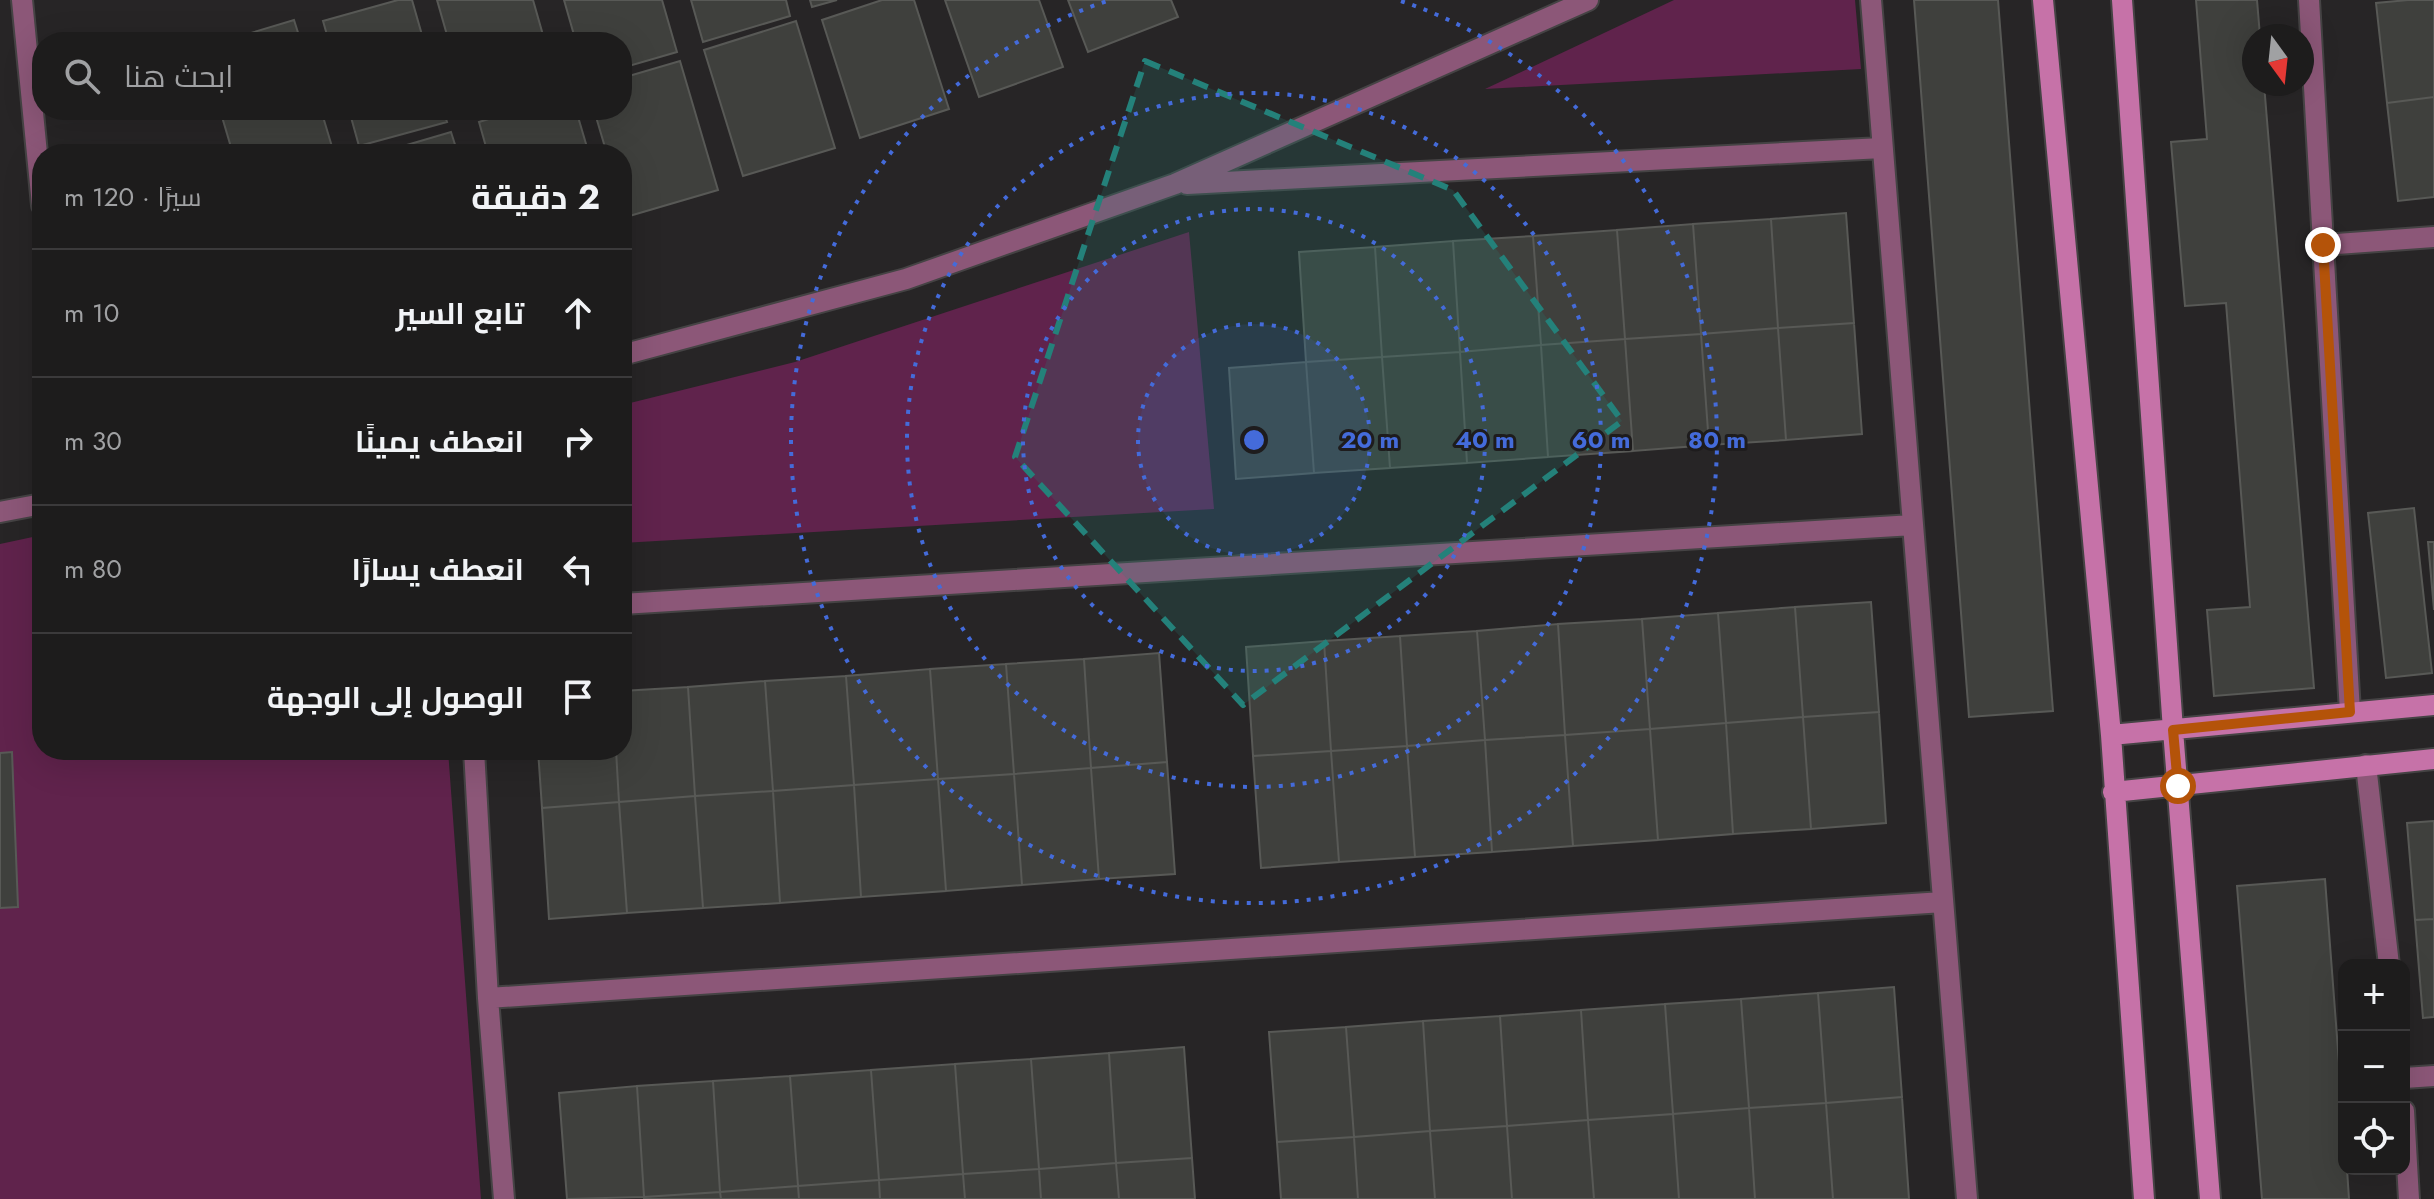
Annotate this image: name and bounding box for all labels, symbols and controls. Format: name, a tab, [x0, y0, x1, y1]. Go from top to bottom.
north arrow	[2242, 24, 2314, 96]
search box	[32, 32, 632, 120]
icon: search	[60, 54, 104, 98]
text: ابحث هنا	[124, 55, 233, 98]
text: 2 دقيقة	[471, 173, 600, 222]
text: سيرًا · 120 m	[64, 178, 202, 216]
route end	[2305, 227, 2341, 263]
icon: ahead	[556, 291, 600, 335]
text: تابع السير	[396, 292, 524, 335]
text: 10 m	[64, 294, 119, 332]
icon: right	[556, 419, 600, 463]
text: انعطف يمينًا	[355, 420, 524, 463]
text: 30 m	[64, 422, 122, 460]
text: 20 m	[1341, 422, 1399, 457]
text: 40 m	[1455, 422, 1515, 457]
text: 60 m	[1572, 422, 1630, 457]
text: 80 m	[1688, 422, 1746, 457]
centre of rings	[1240, 426, 1268, 454]
icon: left	[556, 547, 600, 591]
text: انعطف يسارًا	[351, 548, 524, 591]
text: 80 m	[64, 550, 122, 588]
icon: arrive	[556, 675, 600, 719]
text: الوصول إلى الوجهة	[267, 676, 524, 719]
route start	[2160, 768, 2196, 804]
map controls	[2338, 959, 2410, 1175]
button: +	[2338, 959, 2410, 1031]
button: −	[2338, 1031, 2410, 1103]
button: locate	[2338, 1103, 2410, 1175]

